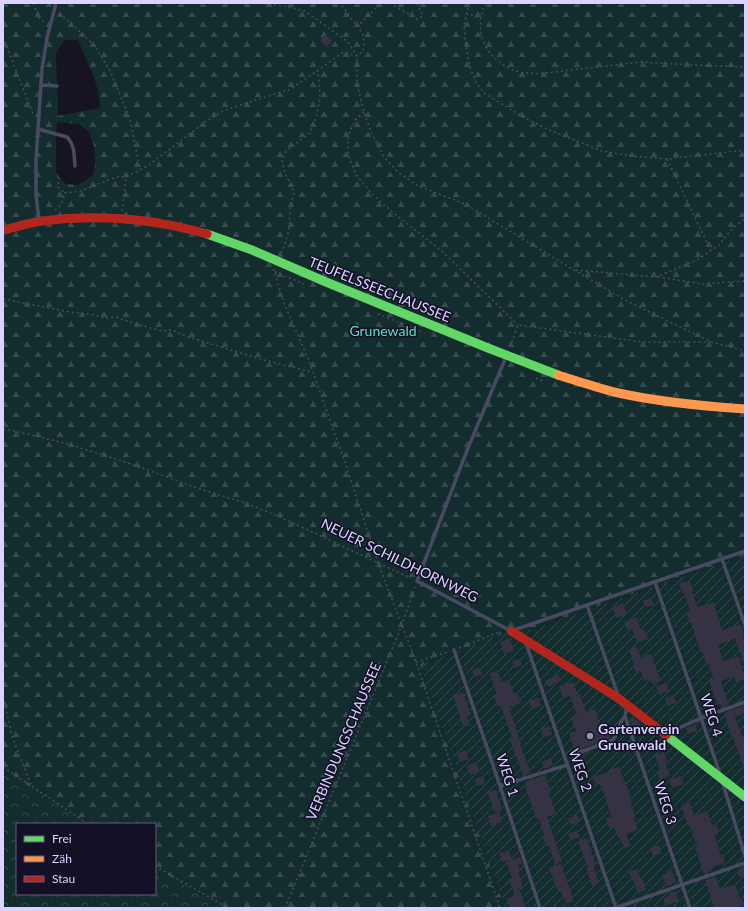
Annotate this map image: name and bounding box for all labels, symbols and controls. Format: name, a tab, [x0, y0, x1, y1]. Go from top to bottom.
street label: TEUFELSSEECHAUSSEE	[306, 253, 454, 325]
park label: Grunewald	[349, 322, 417, 339]
street label: NEUER SCHILDHORNWEG	[319, 514, 481, 606]
street label: VERBINDUNGSCHAUSSEE	[302, 659, 384, 823]
street label: WEG 4	[697, 691, 727, 739]
place label: Gartenverein Grunewald	[598, 720, 680, 753]
marker: Gartenverein Grunewald	[585, 731, 595, 741]
street label: WEG 2	[566, 746, 596, 794]
street label: WEG 1	[493, 751, 523, 799]
street label: WEG 3	[651, 779, 681, 827]
legend	[16, 823, 156, 895]
text: Frei	[52, 831, 72, 846]
text: Zäh	[52, 851, 72, 866]
text: Stau	[52, 871, 75, 886]

